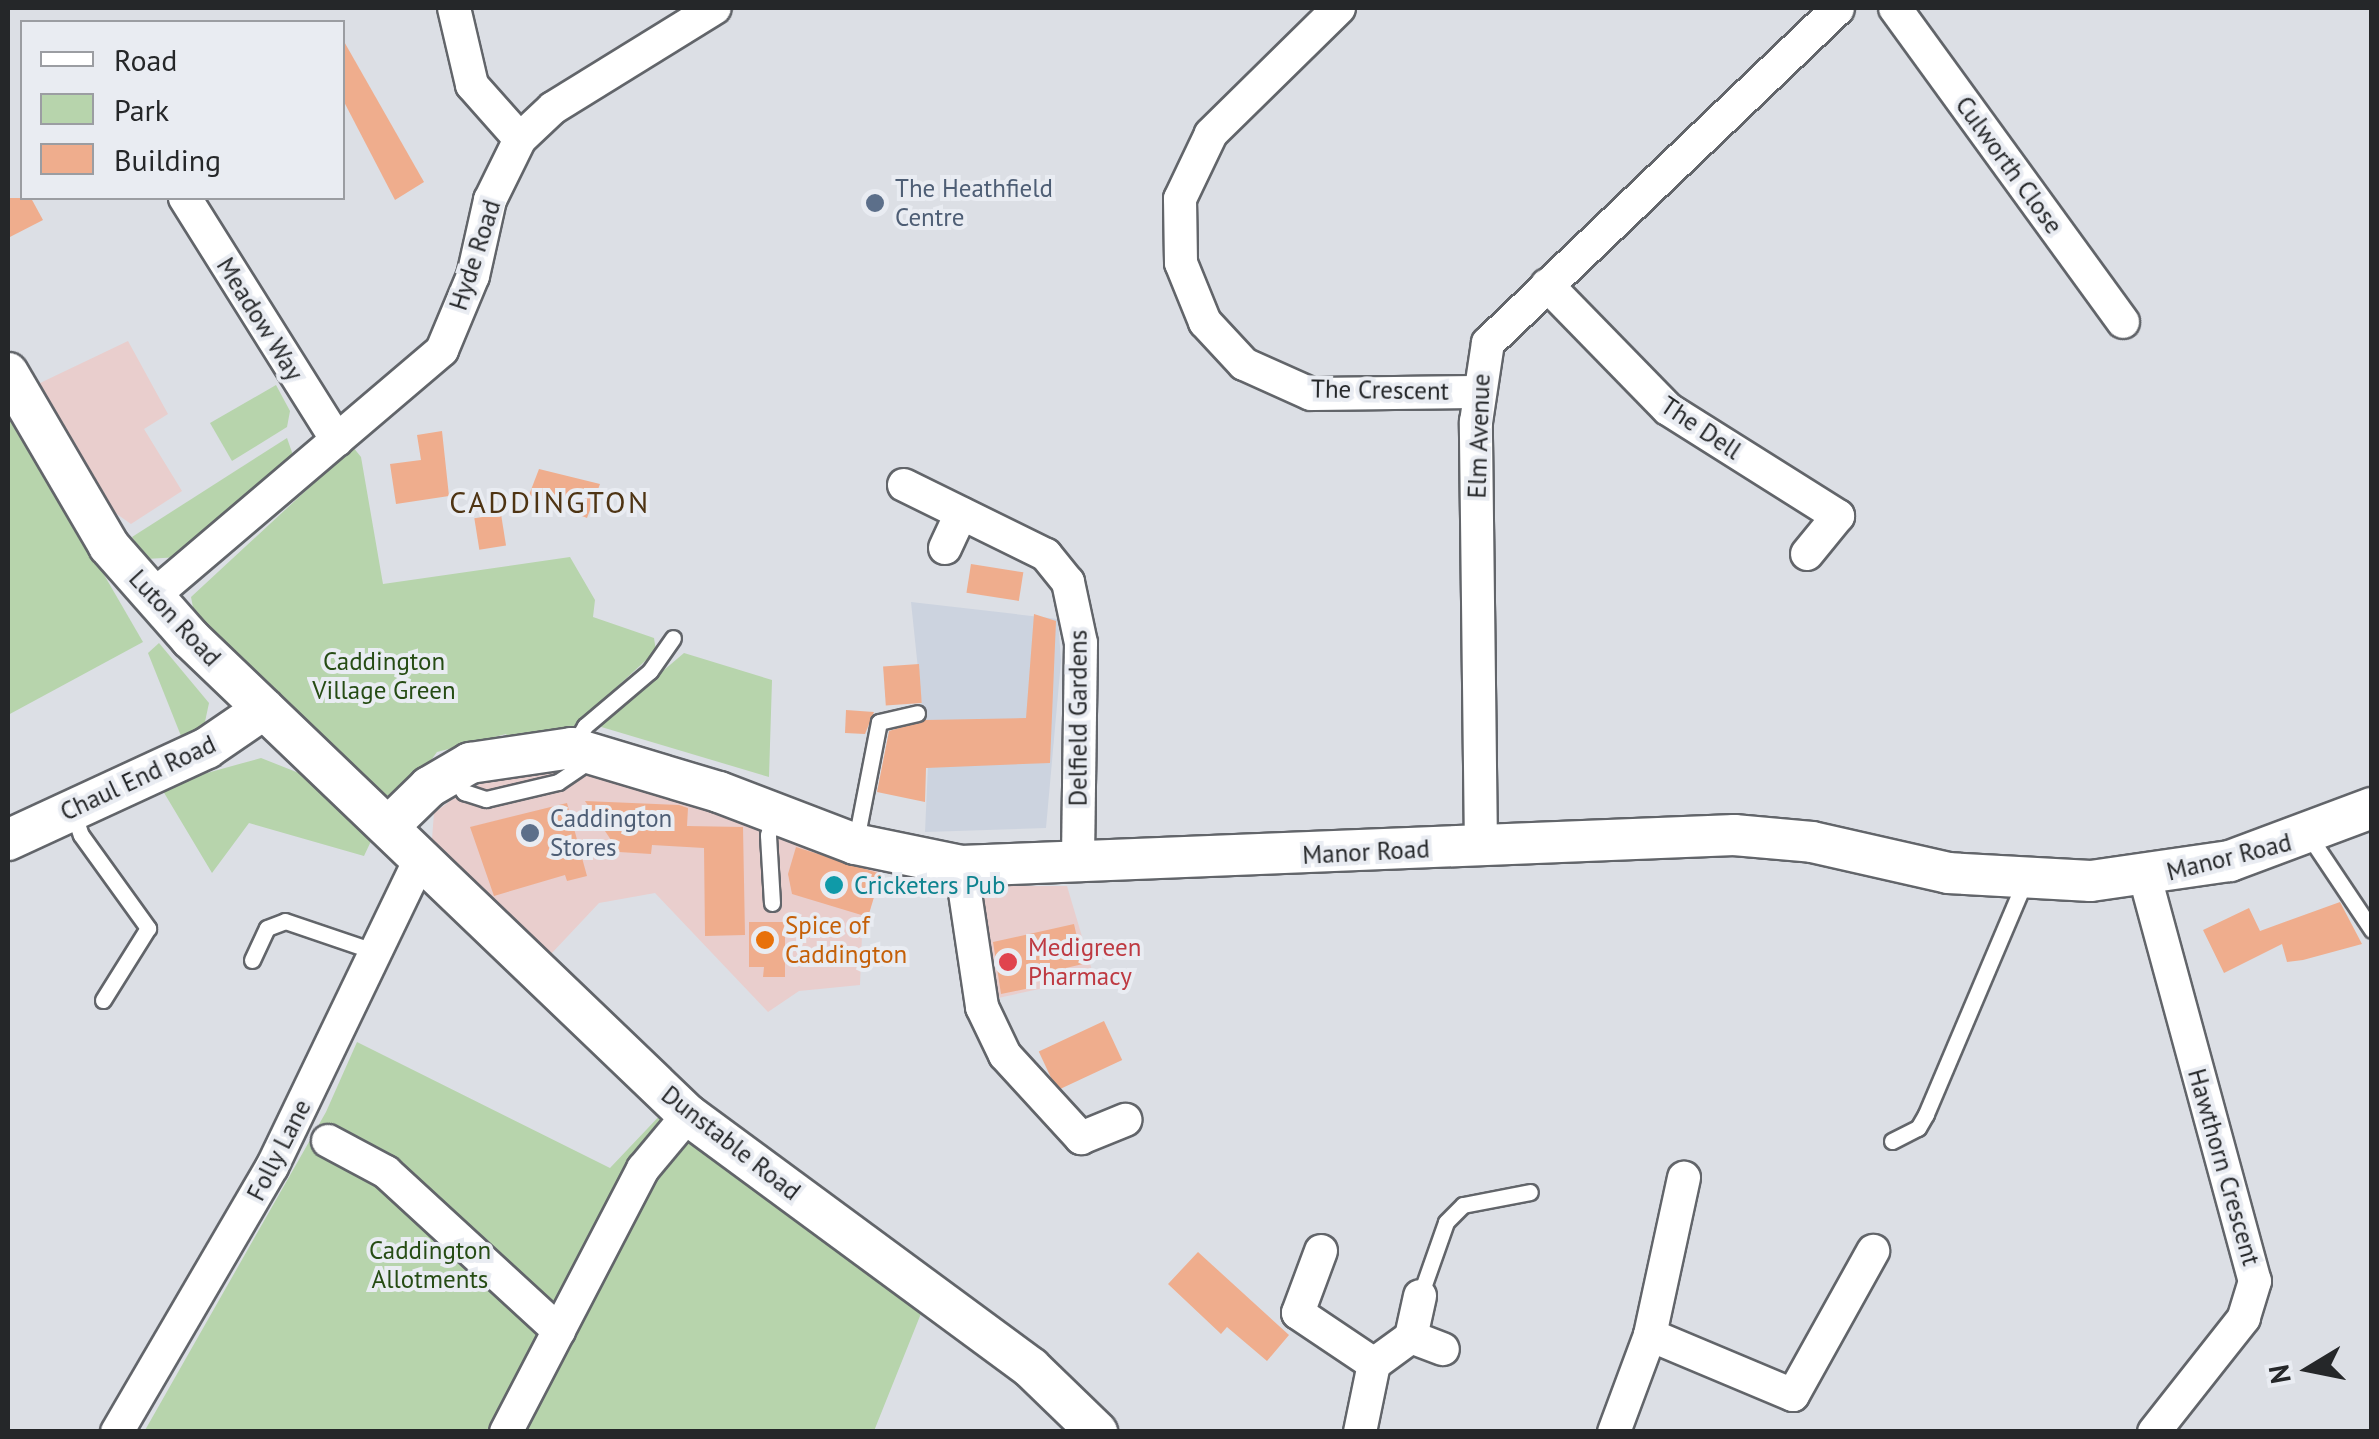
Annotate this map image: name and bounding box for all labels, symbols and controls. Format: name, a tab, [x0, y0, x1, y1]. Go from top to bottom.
legend	[20, 20, 345, 200]
text: Road	[114, 40, 178, 79]
text: Park	[114, 90, 169, 129]
street label: Culworth Close	[1949, 90, 2069, 240]
text: Building	[114, 140, 221, 179]
place label: The Heathfield Centre	[895, 174, 1053, 233]
marker: The Heathfield Centre	[864, 192, 886, 214]
street label: Hyde Road	[443, 196, 507, 314]
street label: Meadow Way	[210, 252, 310, 386]
street label: Elm Avenue	[1462, 373, 1496, 499]
street label: The Crescent	[1311, 374, 1449, 406]
street label: The Dell	[1655, 390, 1747, 466]
district label: CADDINGTON	[449, 484, 651, 520]
street label: Luton Road	[123, 564, 227, 672]
street label: Delfield Gardens	[1063, 630, 1093, 806]
park label: Caddington Village Green	[312, 647, 456, 706]
street label: Chaul End Road	[56, 729, 220, 827]
place label: Caddington Stores	[550, 804, 672, 863]
marker: Caddington Stores	[519, 822, 541, 844]
street label: Manor Road	[2164, 827, 2294, 887]
street label: Manor Road	[1302, 834, 1430, 870]
place label: Cricketers Pub	[854, 870, 1005, 900]
marker: Cricketers Pub	[823, 874, 845, 896]
place label: Spice of Caddington	[785, 911, 907, 970]
marker: Spice of Caddington	[754, 929, 776, 951]
place label: Medigreen Pharmacy	[1028, 933, 1141, 992]
marker: Medigreen Pharmacy	[997, 951, 1019, 973]
street label: Hawthorn Crescent	[2182, 1065, 2266, 1269]
street label: Dunstable Road	[656, 1079, 806, 1207]
street label: Folly Lane	[241, 1094, 317, 1206]
park label: Caddington Allotments	[369, 1236, 491, 1295]
north arrow	[2259, 1319, 2359, 1419]
text: N	[2259, 1362, 2299, 1387]

